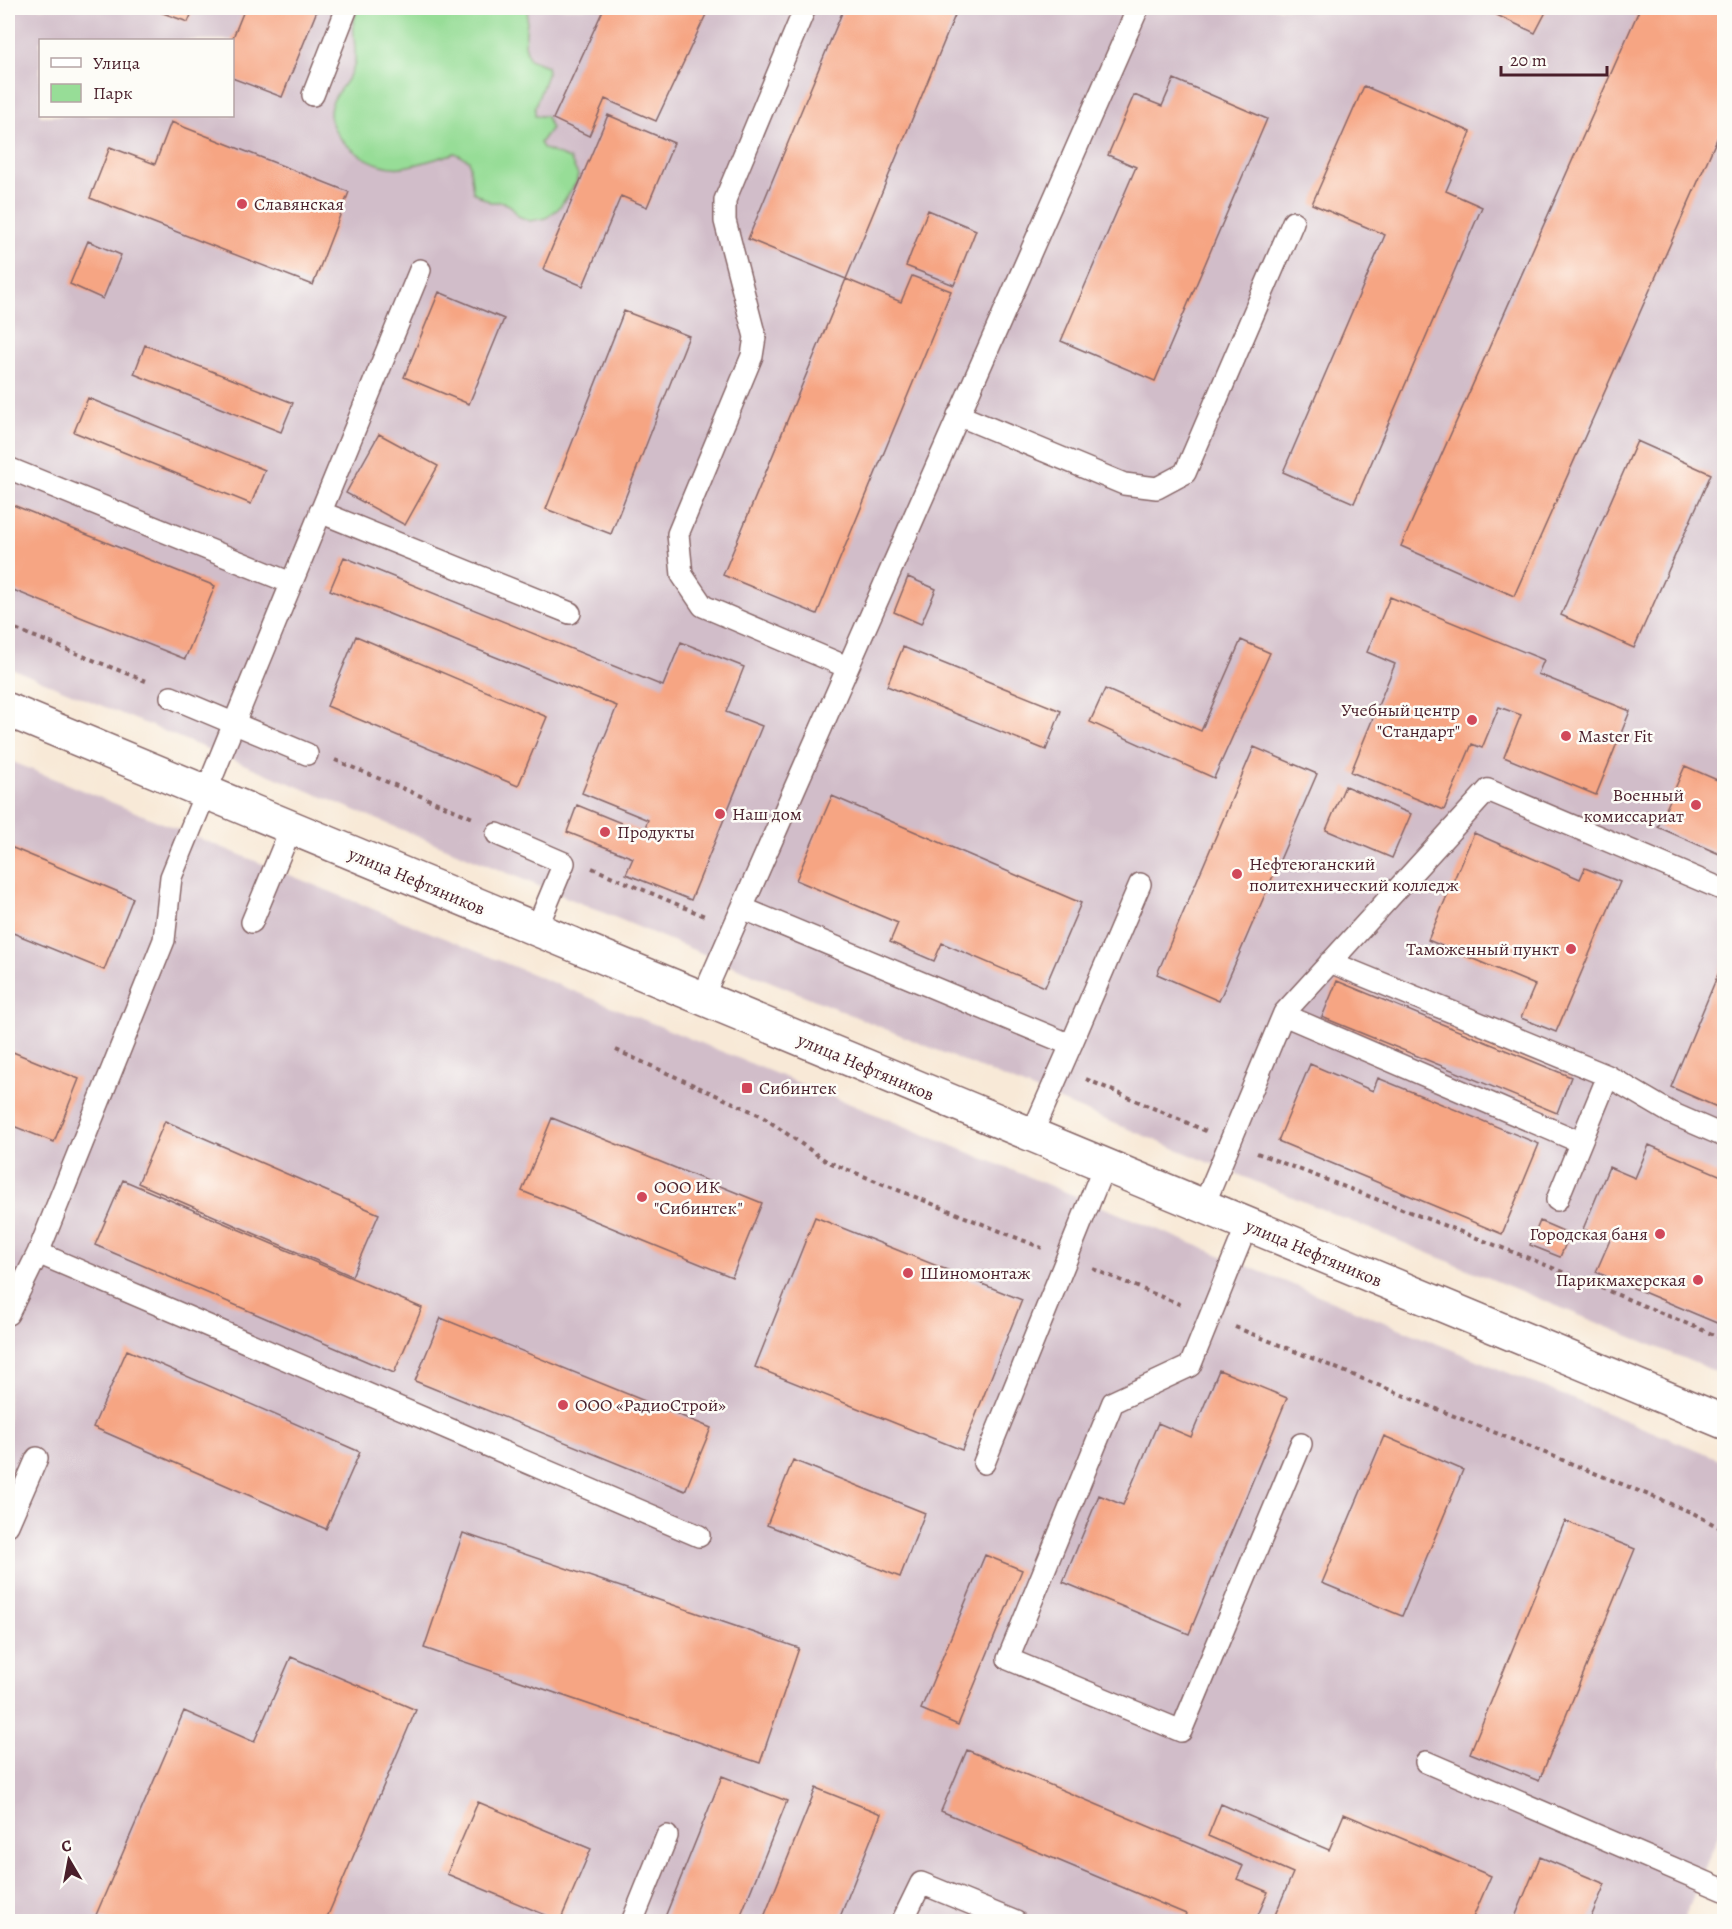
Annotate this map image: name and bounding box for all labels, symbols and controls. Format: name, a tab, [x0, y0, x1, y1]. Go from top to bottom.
legend	[39, 39, 234, 117]
scale bar	[1501, 39, 1608, 77]
text: 20 m	[1510, 48, 1547, 72]
text: Улица	[93, 51, 141, 75]
text: Парк	[93, 81, 133, 105]
place label: Славянская	[254, 192, 344, 216]
marker: Славянская	[235, 197, 249, 211]
place label: Учебный центр "Стандарт"	[1341, 698, 1460, 743]
marker: Учебный центр "Стандарт"	[1465, 713, 1479, 727]
place label: Master Fit	[1578, 724, 1653, 748]
marker: Master Fit	[1559, 729, 1573, 743]
place label: Военный комиссариат	[1584, 783, 1684, 828]
marker: Военный комиссариат	[1689, 798, 1703, 812]
place label: Наш дом	[732, 802, 802, 826]
marker: Наш дом	[713, 807, 727, 821]
place label: Продукты	[617, 820, 695, 844]
marker: Продукты	[598, 825, 612, 839]
street label: улица Нефтяников	[344, 841, 489, 921]
place label: Нефтеюганский политехнический колледж	[1249, 852, 1459, 897]
marker: Нефтеюганский политехнический колледж	[1230, 867, 1244, 881]
place label: Таможенный пункт	[1406, 937, 1559, 961]
marker: Таможенный пункт	[1564, 942, 1578, 956]
street label: улица Нефтяников	[793, 1027, 938, 1107]
place label: Сибинтек	[759, 1076, 836, 1100]
marker: Сибинтек	[740, 1081, 754, 1095]
place label: ООО ИК "Сибинтек"	[654, 1175, 743, 1220]
marker: ООО ИК "Сибинтек"	[635, 1190, 649, 1204]
street label: улица Нефтяников	[1241, 1213, 1386, 1293]
place label: Городская баня	[1530, 1222, 1648, 1246]
marker: Городская баня	[1653, 1227, 1667, 1241]
place label: Шиномонтаж	[920, 1261, 1031, 1285]
marker: Шиномонтаж	[901, 1266, 915, 1280]
place label: Парикмахерская	[1556, 1268, 1686, 1292]
marker: Парикмахерская	[1691, 1273, 1705, 1287]
place label: ООО «РадиоСтрой»	[575, 1393, 726, 1417]
marker: ООО «РадиоСтрой»	[556, 1398, 570, 1412]
north arrow	[39, 1830, 99, 1890]
text: С	[60, 1834, 73, 1858]

